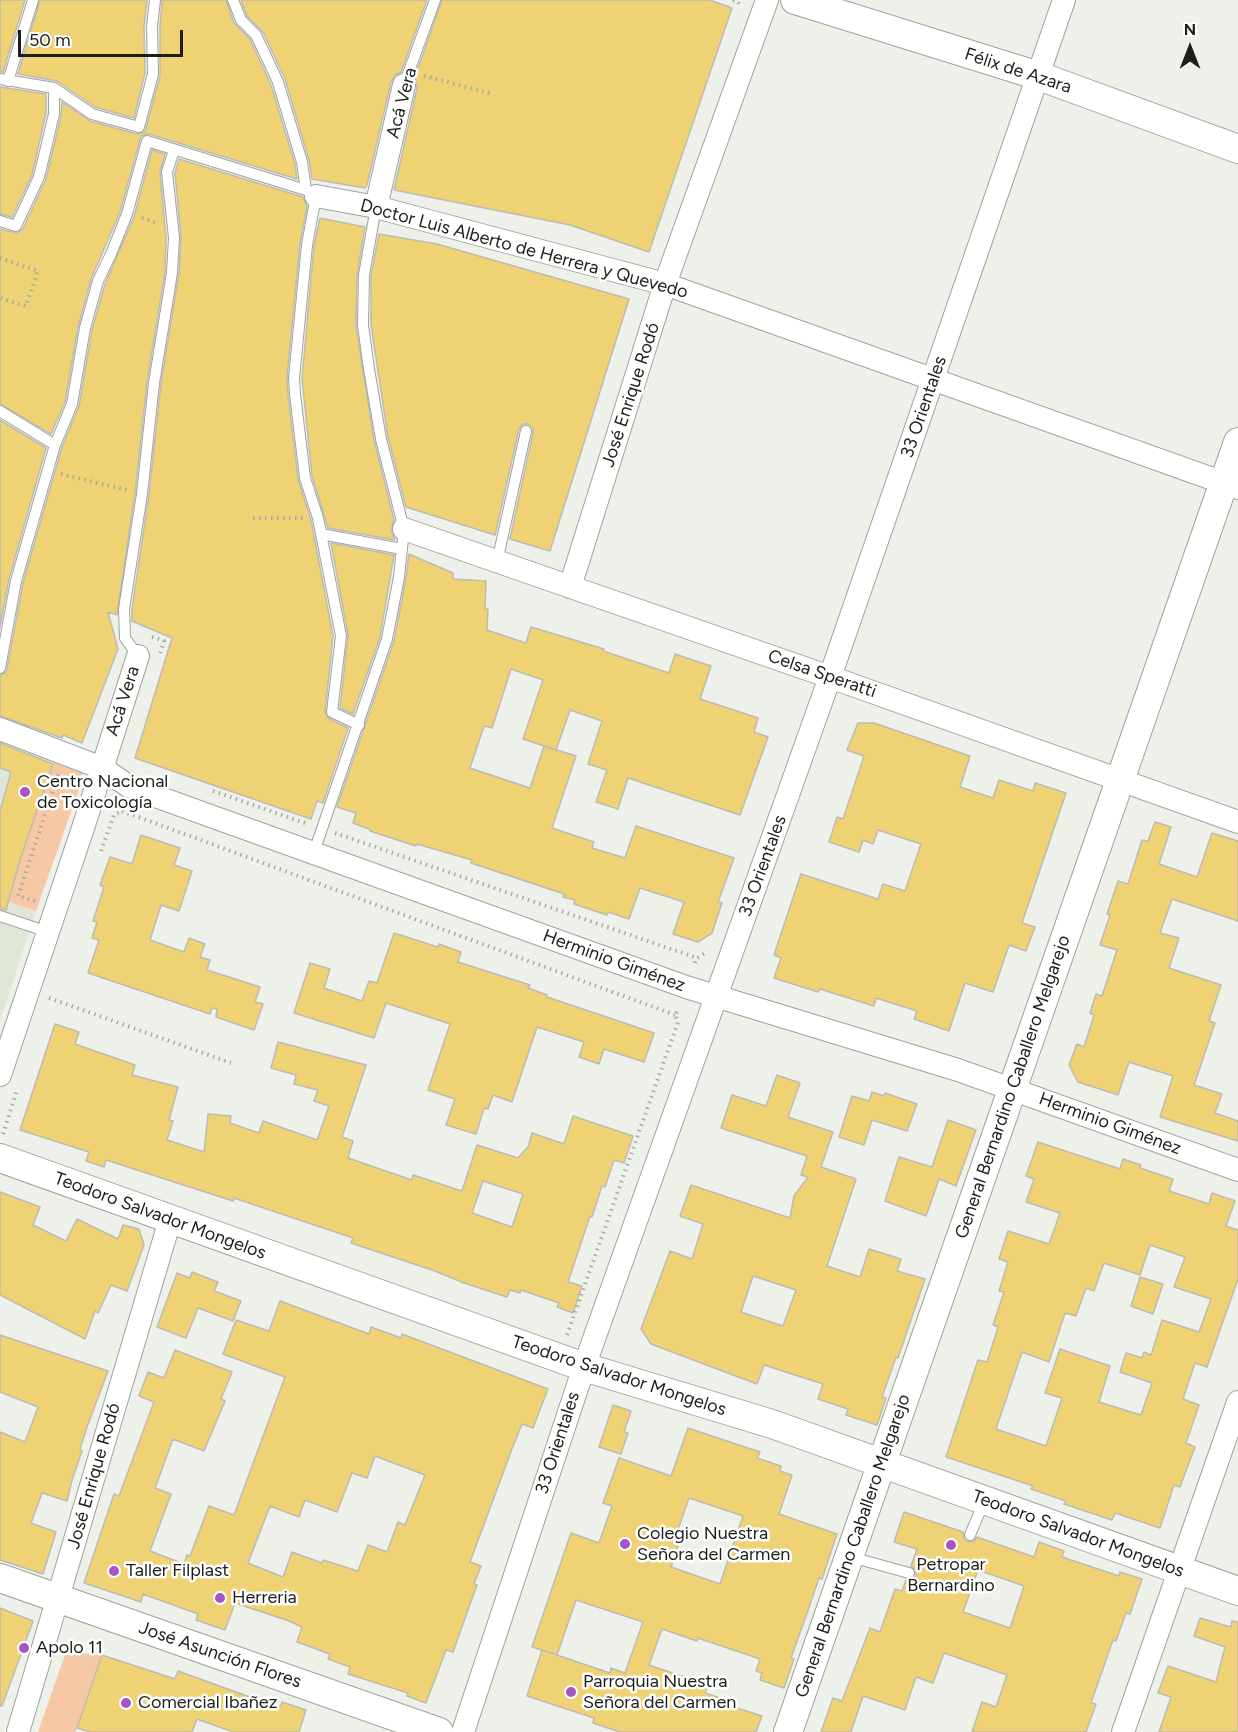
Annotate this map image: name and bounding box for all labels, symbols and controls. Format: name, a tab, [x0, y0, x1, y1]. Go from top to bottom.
scale bar	[21, 18, 186, 56]
north arrow	[1160, 18, 1220, 78]
text: N	[1184, 20, 1196, 39]
text: 50 m	[29, 29, 71, 51]
street label: Félix de Azara	[962, 44, 1074, 98]
street label: Acá Vera	[382, 65, 422, 141]
street label: Doctor Luis Alberto de Herrera y Quevedo	[358, 195, 690, 303]
street label: José Enrique Rodó	[597, 320, 665, 470]
street label: 33 Orientales	[896, 353, 952, 461]
street label: Celsa Speratti	[765, 645, 879, 703]
street label: Acá Vera	[102, 663, 144, 739]
place label: Centro Nacional de Toxicología	[37, 771, 168, 814]
marker: Centro Nacional de Toxicología	[18, 785, 32, 799]
street label: 33 Orientales	[735, 812, 791, 920]
street label: Herminio Giménez	[540, 925, 688, 997]
street label: General Bernardino Caballero Melgarejo	[951, 932, 1075, 1242]
street label: Herminio Giménez	[1036, 1088, 1184, 1160]
street label: Teodoro Salvador Mongelos	[51, 1168, 269, 1264]
street label: Teodoro Salvador Mongelos	[509, 1331, 729, 1421]
street label: 33 Orientales	[531, 1389, 585, 1497]
street label: General Bernardino Caballero Melgarejo	[791, 1391, 915, 1701]
street label: José Enrique Rodó	[63, 1401, 125, 1551]
street label: Teodoro Salvador Mongelos	[969, 1486, 1187, 1582]
place label: Colegio Nuestra Señora del Carmen	[637, 1523, 790, 1565]
marker: Colegio Nuestra Señora del Carmen	[618, 1537, 632, 1551]
marker: Petropar Bernardino	[944, 1538, 958, 1552]
place label: Petropar Bernardino	[907, 1554, 995, 1596]
place label: Taller Filplast	[126, 1560, 229, 1582]
marker: Taller Filplast	[107, 1564, 121, 1578]
place label: Herreria	[232, 1587, 297, 1609]
marker: Herreria	[213, 1591, 227, 1605]
street label: José Asunción Flores	[136, 1617, 304, 1693]
place label: Apolo 11	[36, 1637, 103, 1659]
marker: Apolo 11	[17, 1641, 31, 1655]
place label: Parroquia Nuestra Señora del Carmen	[583, 1671, 736, 1714]
marker: Parroquia Nuestra Señora del Carmen	[564, 1685, 578, 1699]
place label: Comercial Ibañez	[138, 1692, 277, 1714]
marker: Comercial Ibañez	[119, 1696, 133, 1710]

